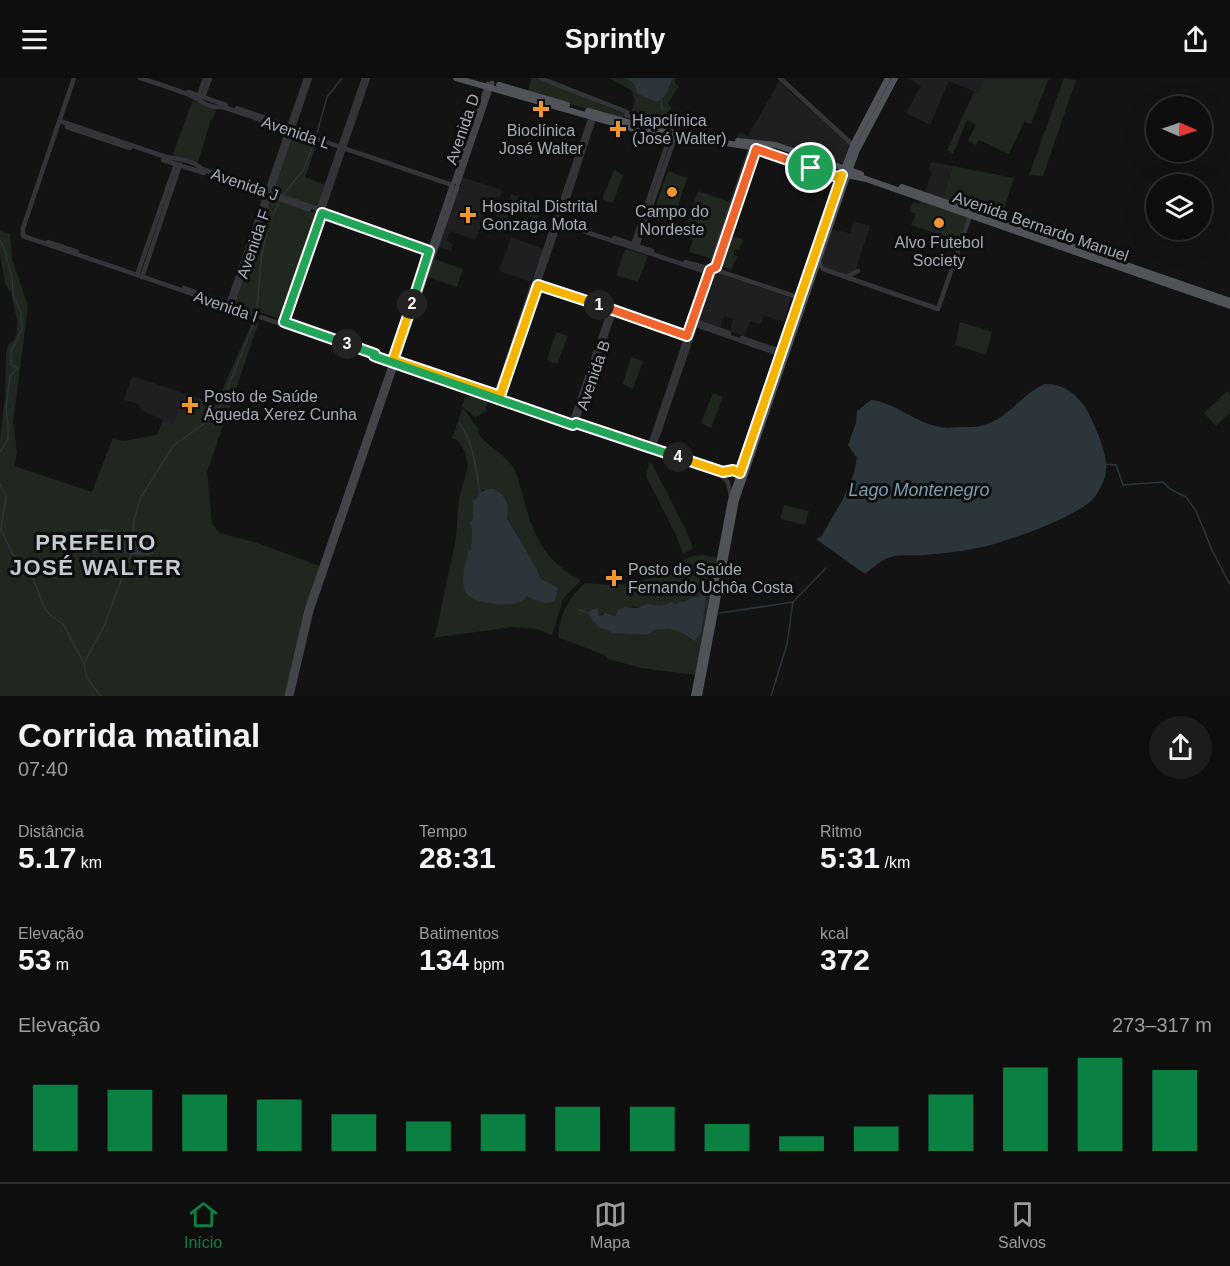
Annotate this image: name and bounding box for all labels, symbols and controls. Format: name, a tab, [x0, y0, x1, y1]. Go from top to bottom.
icon: menu	[18, 23, 51, 56]
icon: share	[1179, 23, 1212, 56]
text: Sprintly	[565, 24, 665, 54]
street label: Avenida D	[442, 92, 482, 167]
north arrow	[1146, 96, 1212, 162]
map controls	[1146, 96, 1212, 240]
marker: Bioclínica José Walter	[532, 100, 550, 118]
place label: Hapclínica (José Walter)	[632, 112, 727, 147]
street label: Avenida L	[260, 113, 332, 152]
marker: Hapclínica (José Walter)	[609, 120, 627, 138]
place label: Bioclínica José Walter	[499, 122, 584, 157]
pin	[785, 142, 836, 193]
icon: arrive	[794, 151, 827, 184]
street label: Avenida J	[209, 165, 281, 204]
button: layers	[1146, 174, 1212, 240]
marker: Campo do Nordeste	[665, 185, 679, 199]
street label: Avenida Bernardo Manuel	[951, 188, 1131, 265]
place label: Hospital Distrital Gonzaga Mota	[482, 198, 598, 233]
place label: Campo do Nordeste	[635, 203, 709, 238]
marker: Hospital Distrital Gonzaga Mota	[459, 206, 477, 224]
street label: Avenida F	[234, 207, 273, 281]
marker: Alvo Futebol Society	[932, 216, 946, 230]
place label: Alvo Futebol Society	[895, 234, 983, 269]
street label: Avenida I	[192, 288, 260, 325]
pin: 2	[397, 289, 427, 319]
pin: 1	[584, 290, 614, 320]
text: 2	[408, 295, 416, 312]
text: 1	[595, 296, 603, 313]
pin: 3	[332, 329, 362, 359]
text: 3	[343, 335, 351, 352]
street label: Avenida B	[574, 338, 613, 412]
place label: Posto de Saúde Águeda Xerez Cunha	[204, 388, 357, 423]
marker: Posto de Saúde Águeda Xerez Cunha	[181, 396, 199, 414]
pin: 4	[663, 442, 693, 472]
text: 4	[674, 448, 682, 465]
water label: Lago Montenegro	[848, 480, 990, 500]
district label: PREFEITO JOSÉ WALTER	[10, 530, 182, 580]
place label: Posto de Saúde Fernando Uchôa Costa	[628, 561, 794, 596]
marker: Posto de Saúde Fernando Uchôa Costa	[605, 569, 623, 587]
button: share	[1149, 716, 1212, 779]
text: Corrida matinal	[18, 717, 260, 754]
text: 07:40	[18, 758, 68, 780]
text: Distância	[18, 823, 84, 840]
text: Tempo	[419, 823, 467, 840]
text: Ritmo	[820, 823, 862, 840]
text: 5.17	[18, 841, 76, 874]
text: 28:31	[419, 841, 496, 874]
text: 5:31	[820, 841, 880, 874]
text: km	[76, 854, 102, 871]
text: /km	[880, 854, 910, 871]
text: Elevação	[18, 925, 84, 942]
text: Batimentos	[419, 925, 499, 942]
text: kcal	[820, 925, 848, 942]
text: 53	[18, 943, 51, 976]
text: 134	[419, 943, 469, 976]
text: 372	[820, 943, 870, 976]
text: m	[51, 956, 69, 973]
text: bpm	[469, 956, 505, 973]
text: Elevação	[18, 1014, 100, 1036]
text: 273–317 m	[1112, 1014, 1212, 1036]
tab: Início	[184, 1198, 222, 1252]
tab: Mapa	[590, 1198, 630, 1252]
tab: Salvos	[998, 1198, 1046, 1252]

